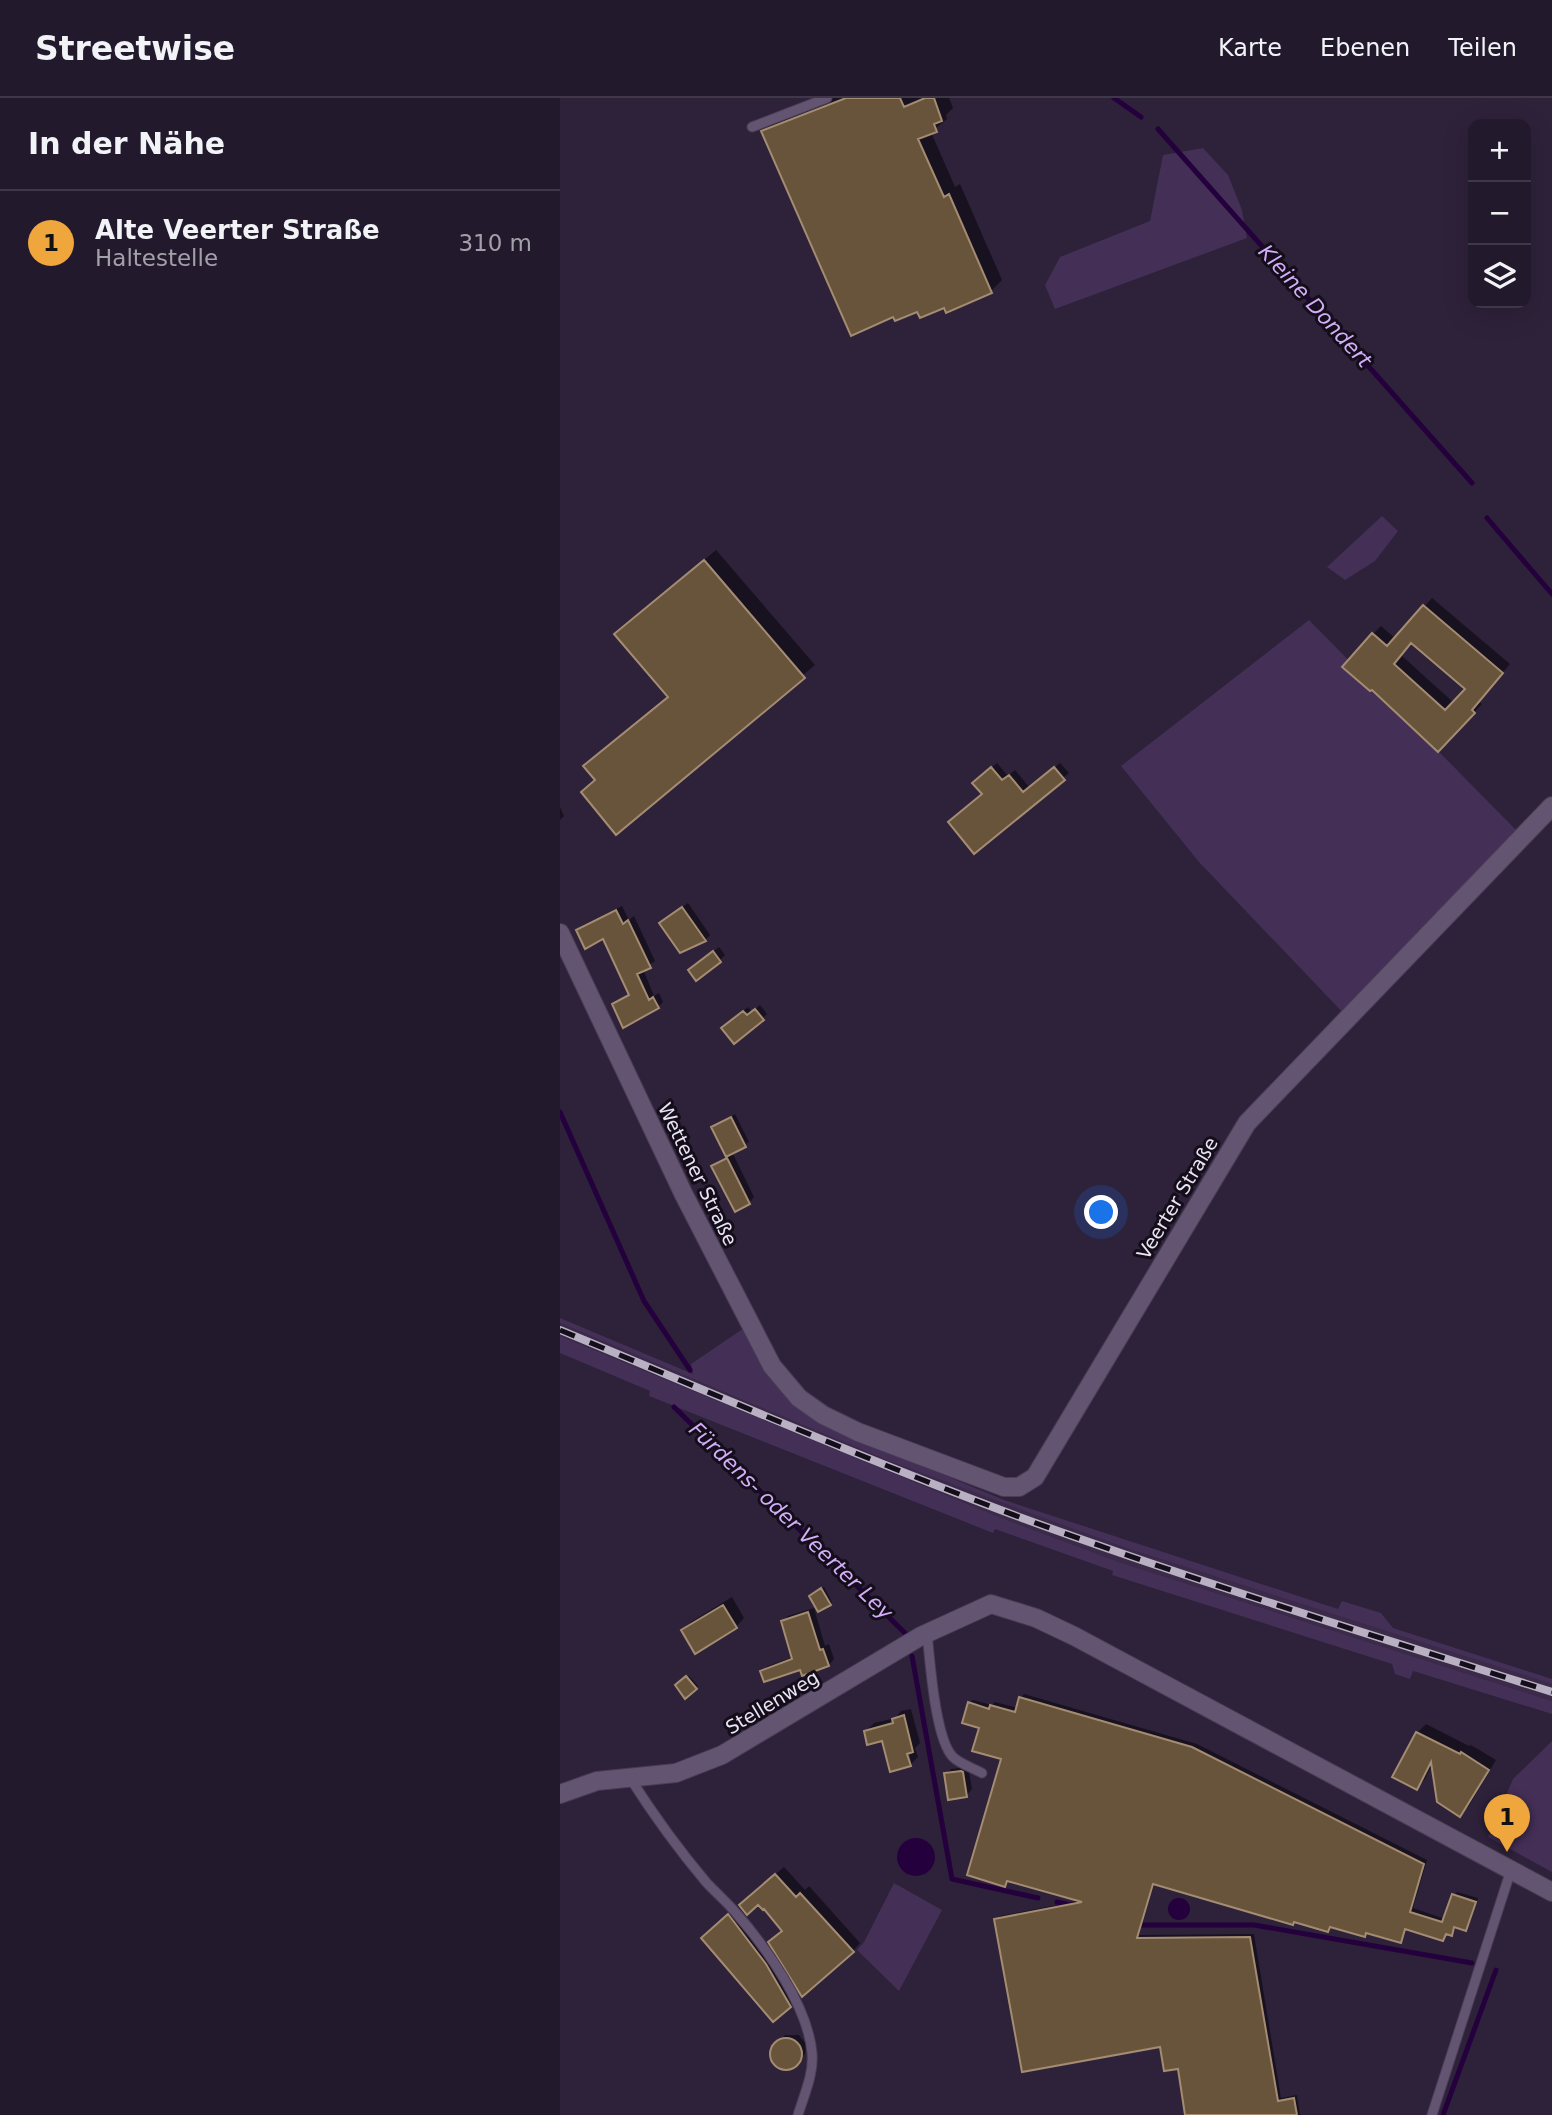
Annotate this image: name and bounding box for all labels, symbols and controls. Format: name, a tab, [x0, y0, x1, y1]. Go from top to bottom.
text: Streetwise	[35, 29, 235, 68]
text: Karte	[1218, 34, 1282, 62]
text: Ebenen	[1320, 34, 1410, 62]
text: Teilen	[1448, 34, 1517, 62]
map controls	[1468, 119, 1531, 308]
button: +	[1468, 119, 1531, 182]
text: In der Nähe	[28, 126, 225, 161]
button: −	[1468, 182, 1531, 245]
text: Alte Veerter Straße	[95, 215, 380, 245]
text: 1	[43, 230, 59, 256]
text: 310 m	[458, 230, 532, 256]
water label: Kleine Dondert	[1254, 240, 1377, 373]
text: Haltestelle	[95, 245, 218, 271]
button: layers	[1468, 245, 1531, 308]
street label: Wettener Straße	[654, 1099, 742, 1249]
street label: Veerter Straße	[1132, 1133, 1222, 1263]
your location	[1084, 1195, 1118, 1229]
water label: Fürdens- oder Veerter Ley	[684, 1417, 898, 1625]
street label: Stellenweg	[721, 1666, 823, 1738]
pin: 1	[1484, 1794, 1530, 1852]

